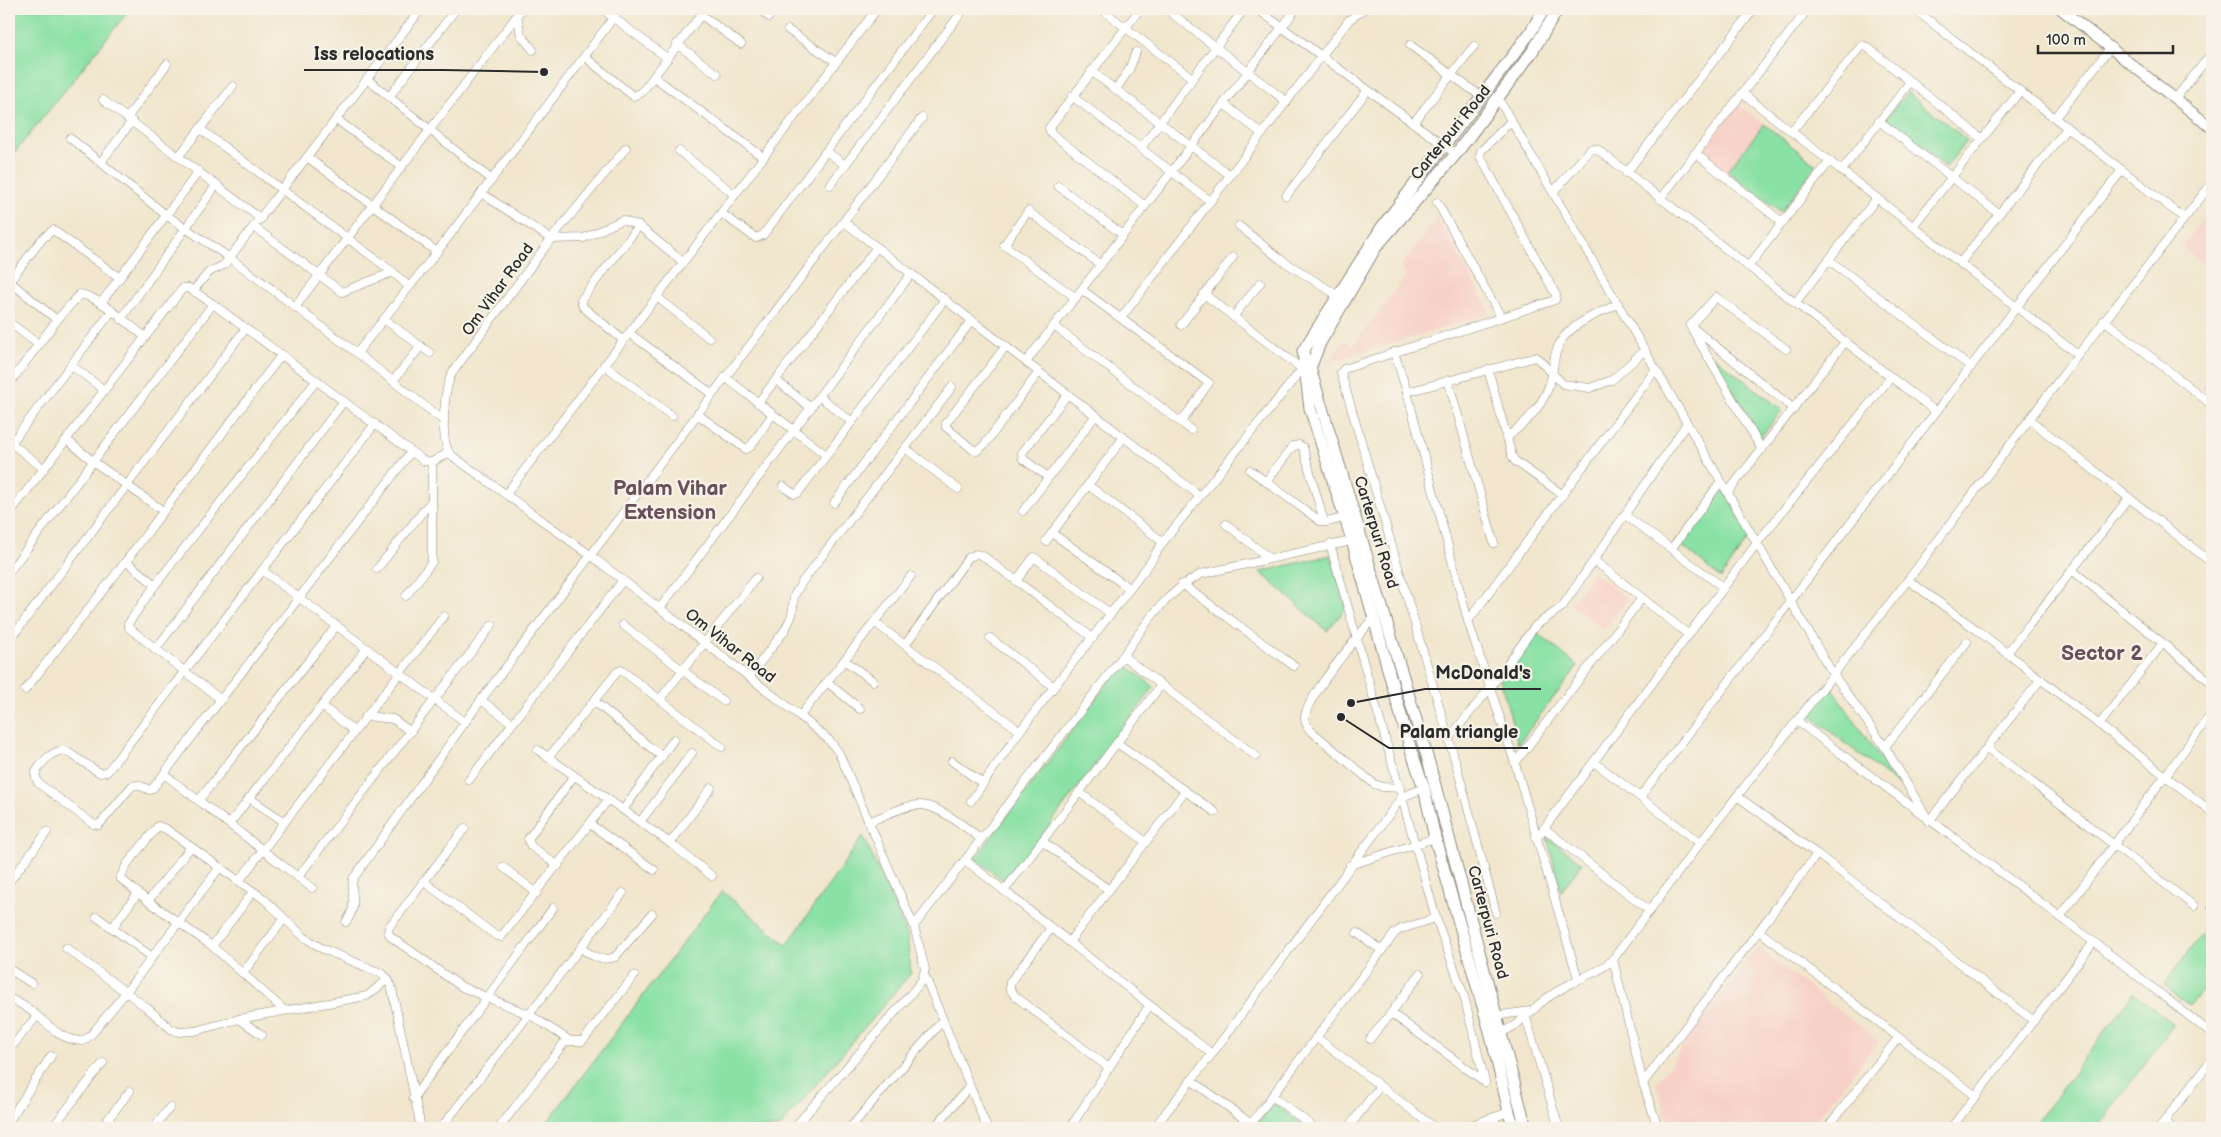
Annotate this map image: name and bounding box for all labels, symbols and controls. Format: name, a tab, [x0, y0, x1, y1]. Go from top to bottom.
scale bar	[2038, 22, 2174, 54]
text: 100 m	[2046, 31, 2086, 50]
callout: Iss relocations	[304, 37, 444, 70]
text: Iss relocations	[314, 44, 434, 65]
street label: Carterpuri Road	[1407, 82, 1495, 184]
street label: Om Vihar Road	[458, 240, 538, 340]
street label: Carterpuri Road	[1349, 474, 1402, 591]
district label: Palam Vihar Extension	[613, 476, 728, 525]
street label: Om Vihar Road	[681, 605, 779, 687]
district label: Sector 2	[2061, 641, 2143, 666]
callout: McDonald's	[1425, 656, 1541, 689]
text: McDonald's	[1435, 663, 1531, 684]
callout: Palam triangle	[1389, 715, 1528, 748]
text: Palam triangle	[1400, 722, 1518, 743]
street label: Carterpuri Road	[1463, 864, 1512, 981]

